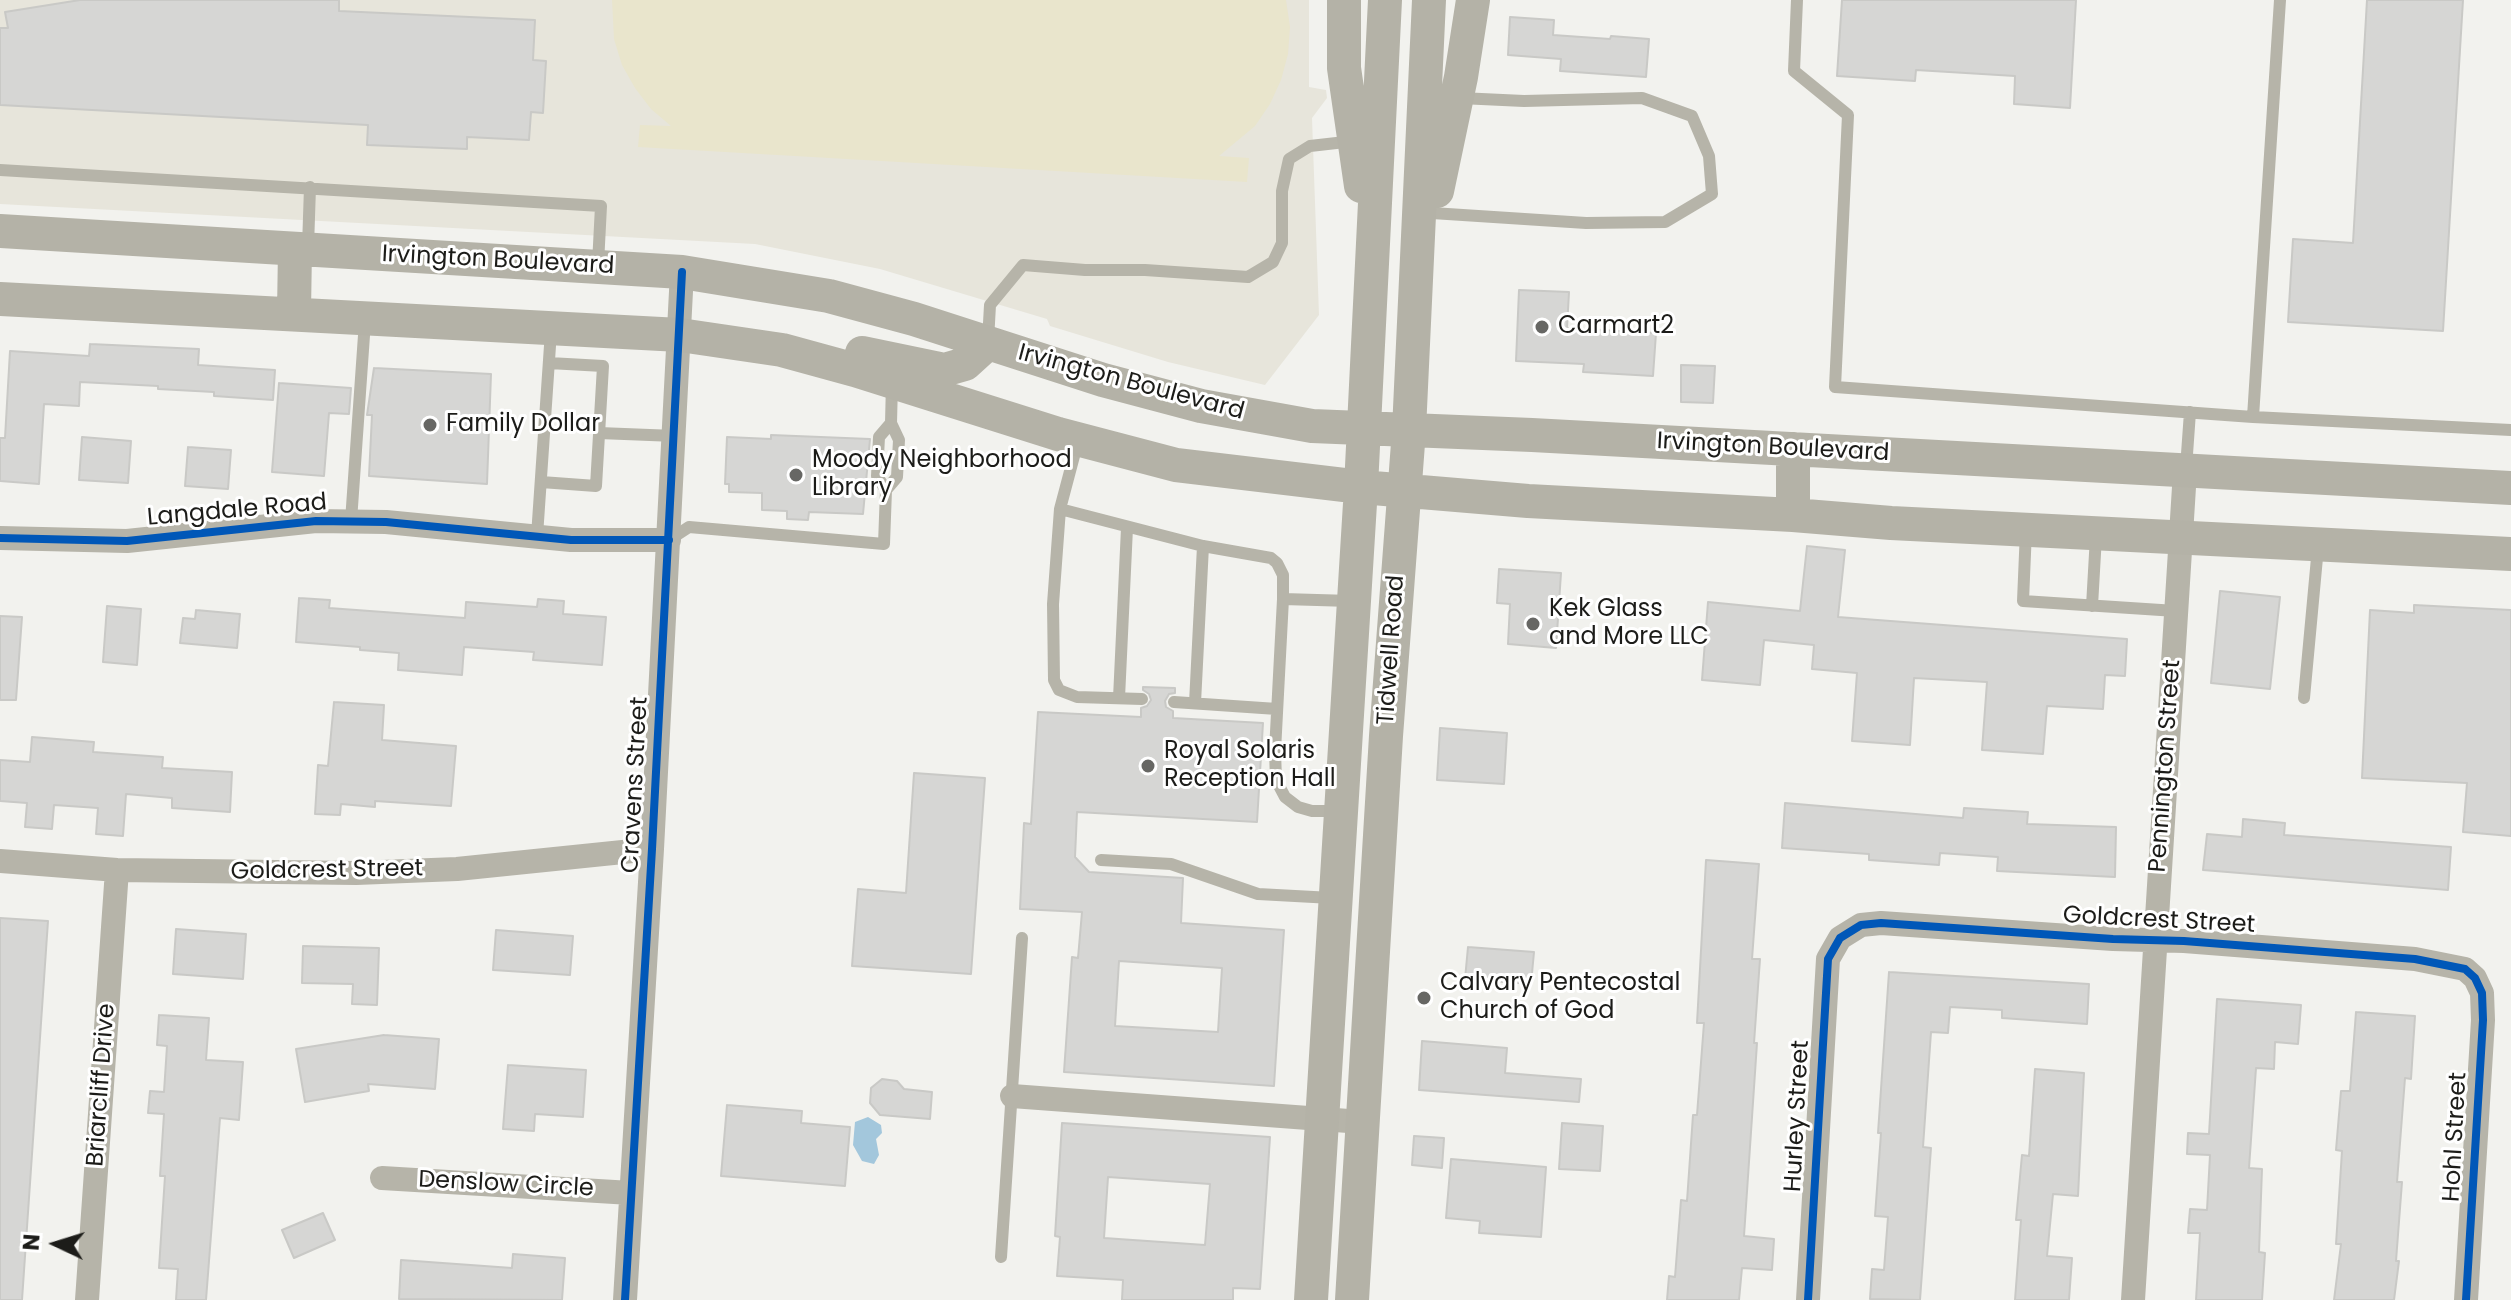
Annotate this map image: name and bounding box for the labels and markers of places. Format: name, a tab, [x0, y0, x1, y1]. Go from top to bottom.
place label: Carmart2	[1558, 313, 1674, 341]
marker: Carmart2	[1533, 318, 1551, 336]
place label: Family Dollar	[446, 411, 600, 439]
marker: Family Dollar	[421, 416, 439, 434]
place label: Moody Neighborhood Library	[812, 447, 1072, 503]
marker: Moody Neighborhood Library	[787, 466, 805, 484]
place label: Kek Glass and More LLC	[1549, 596, 1709, 652]
marker: Kek Glass and More LLC	[1524, 615, 1542, 633]
place label: Royal Solaris Reception Hall	[1164, 738, 1336, 794]
marker: Royal Solaris Reception Hall	[1139, 757, 1157, 775]
place label: Calvary Pentecostal Church of God	[1440, 970, 1680, 1026]
marker: Calvary Pentecostal Church of God	[1415, 989, 1433, 1007]

